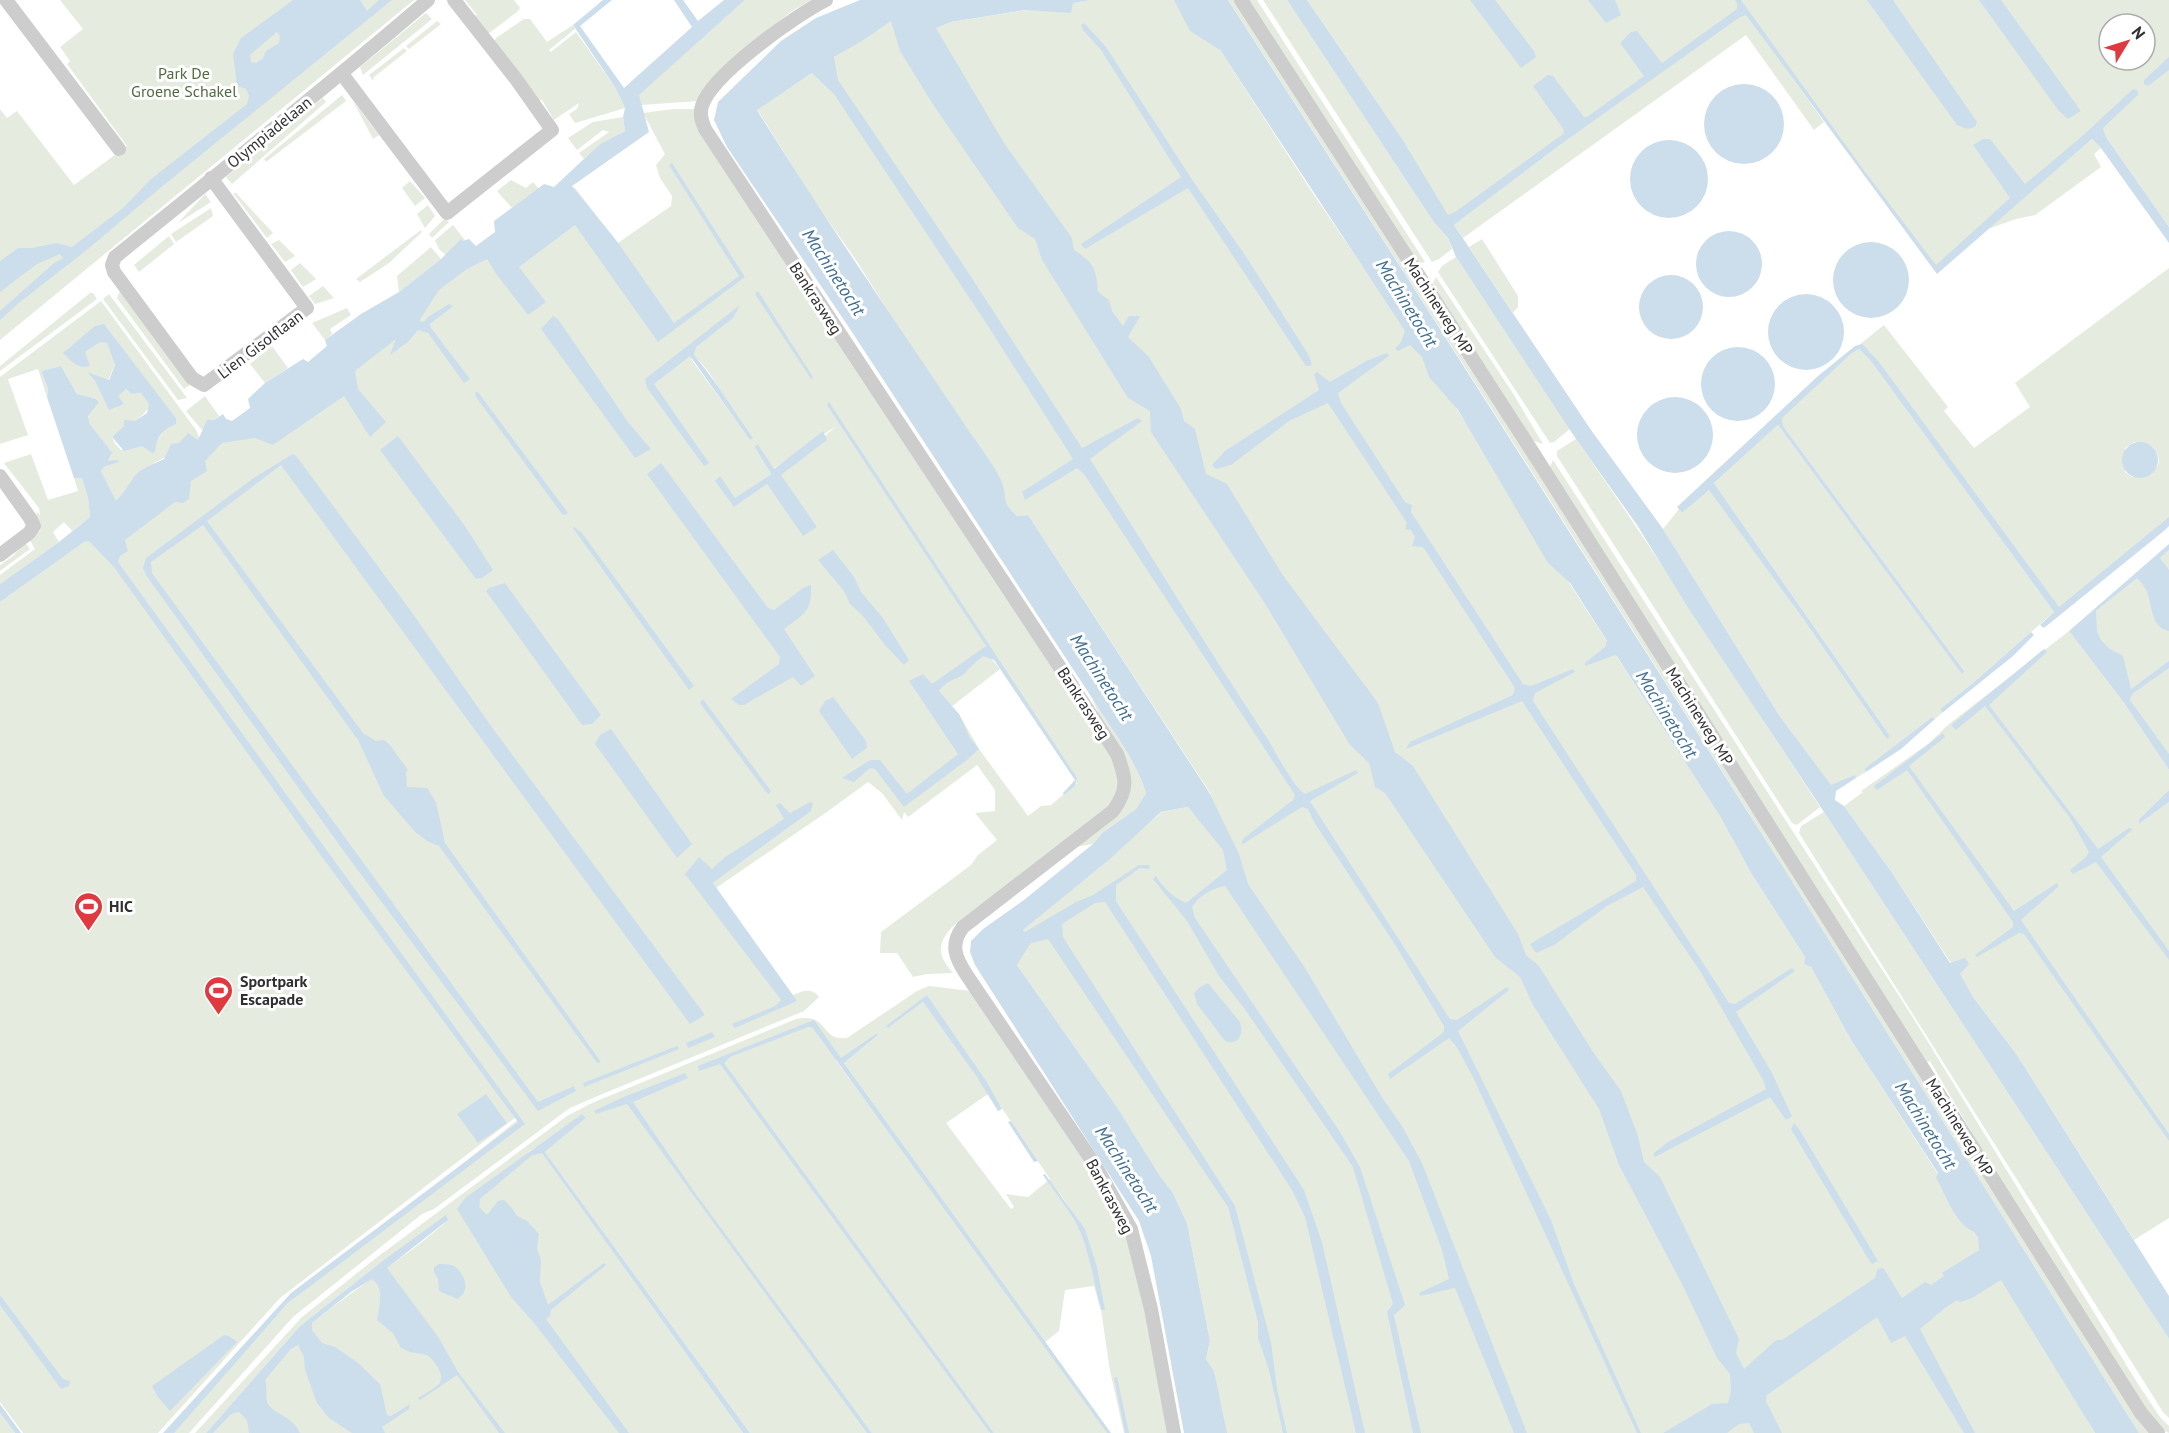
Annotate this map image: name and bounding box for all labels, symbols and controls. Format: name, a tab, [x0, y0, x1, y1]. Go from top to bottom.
north arrow	[2097, 12, 2157, 72]
text: N	[2128, 22, 2150, 43]
park label: Park De Groene Schakel	[131, 63, 237, 101]
street label: Olympiadelaan	[223, 92, 315, 172]
water label: Machinetocht	[797, 224, 871, 321]
street label: Machineweg MP	[1400, 254, 1478, 358]
water label: Machinetocht	[1371, 255, 1444, 352]
street label: Bankrasweg	[785, 258, 847, 338]
street label: Lien Gisolflaan	[213, 305, 307, 383]
water label: Machinetocht	[1065, 629, 1139, 726]
street label: Bankrasweg	[1053, 663, 1115, 743]
street label: Machineweg MP	[1662, 663, 1738, 769]
water label: Machinetocht	[1631, 666, 1704, 763]
sports icon: HIC	[72, 890, 104, 932]
place label: HIC	[109, 896, 133, 916]
place label: Sportpark Escapade	[240, 971, 308, 1009]
sports icon: Sportpark Escapade	[203, 974, 235, 1016]
street label: Machineweg MP	[1922, 1074, 1998, 1180]
water label: Machinetocht	[1890, 1077, 1963, 1174]
water label: Machinetocht	[1090, 1121, 1164, 1218]
street label: Bankrasweg	[1082, 1155, 1138, 1237]

